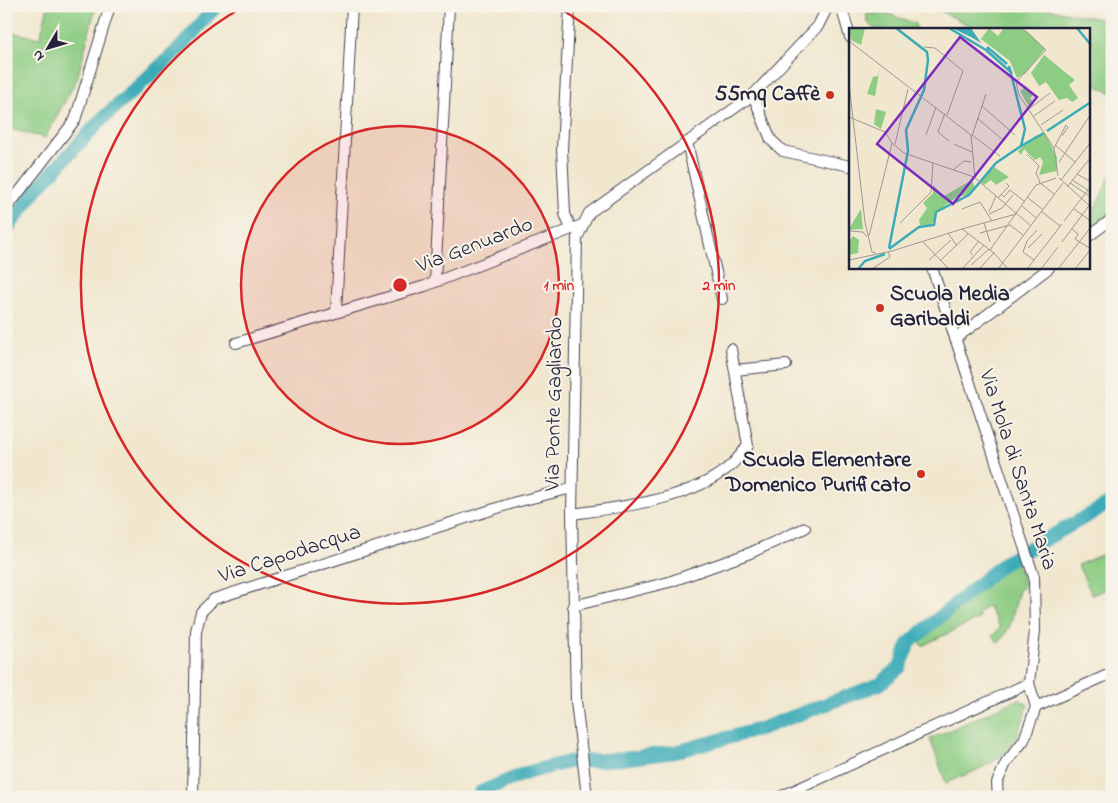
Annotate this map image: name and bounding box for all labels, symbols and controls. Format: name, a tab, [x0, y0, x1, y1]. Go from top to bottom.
north arrow	[22, 22, 72, 72]
inset map	[849, 28, 1090, 269]
text: N	[28, 45, 50, 65]
place label: 55mq Caffè	[715, 79, 821, 111]
marker: 55mq Caffè	[824, 89, 836, 101]
street label: Via Genuardo	[411, 209, 538, 283]
text: 1 min	[544, 275, 575, 297]
text: 2 min	[702, 275, 736, 297]
centre of rings	[391, 276, 409, 294]
place label: Scuola Media Garibaldi	[890, 279, 1010, 336]
marker: Scuola Media Garibaldi	[874, 302, 886, 314]
street label: Via Ponte Gagliardo	[537, 317, 574, 492]
street label: Via Mola di Santa Maria	[969, 365, 1065, 574]
place label: Scuola Elementare Domenico Purificato	[725, 445, 912, 502]
marker: Scuola Elementare Domenico Purificato	[915, 468, 927, 480]
street label: Via Capodacqua	[214, 517, 365, 593]

